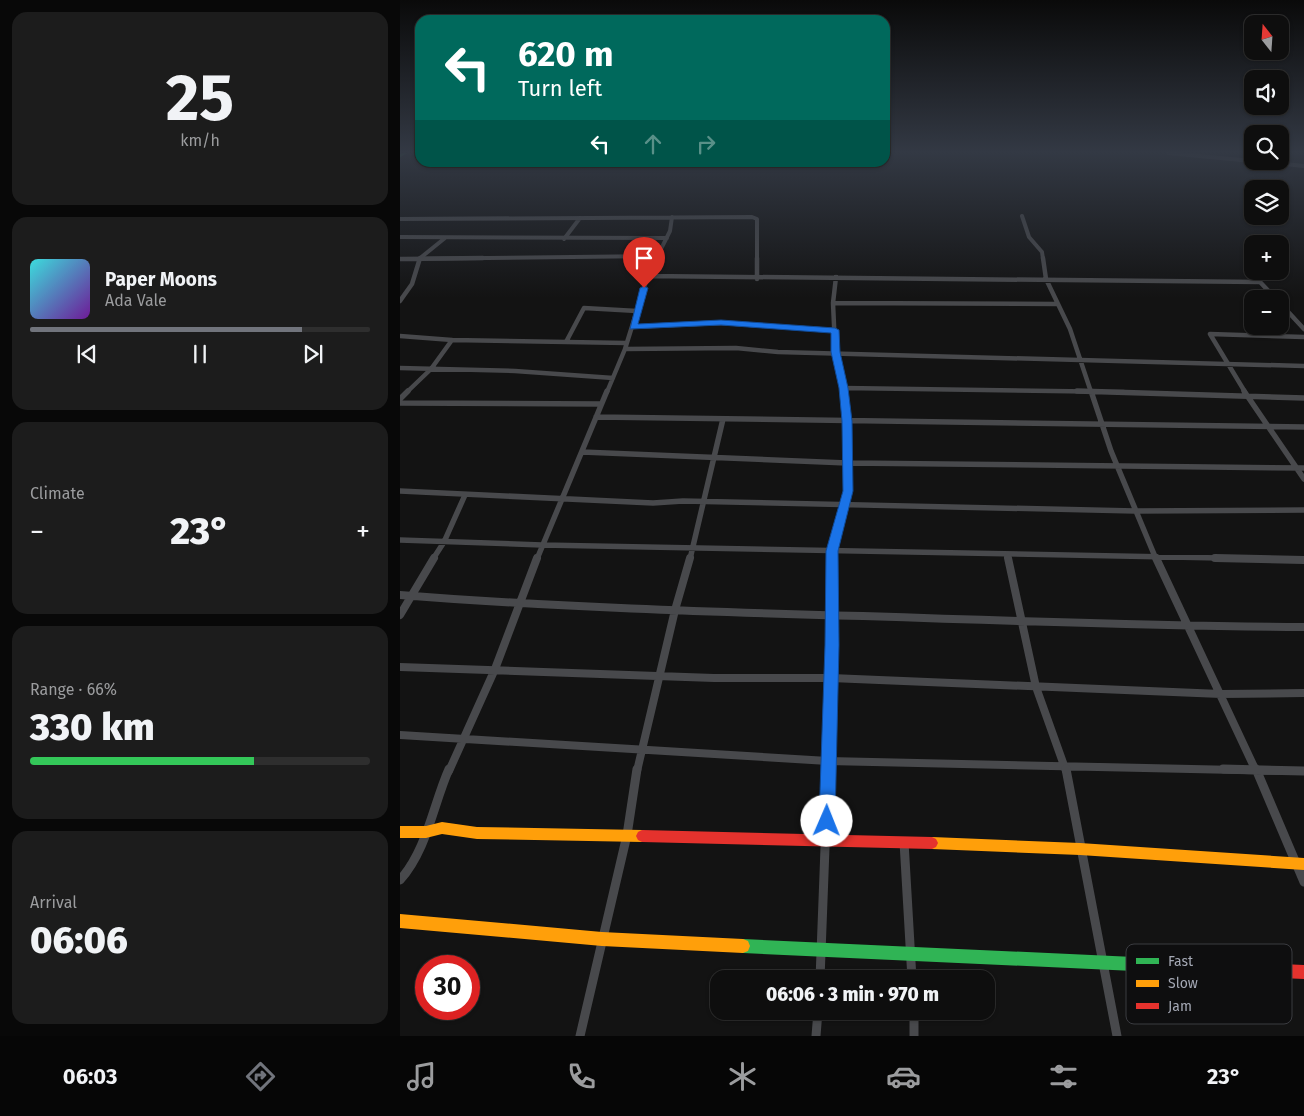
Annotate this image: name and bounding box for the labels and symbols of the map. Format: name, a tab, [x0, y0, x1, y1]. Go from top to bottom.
north arrow	[1244, 15, 1289, 60]
pin	[623, 237, 665, 288]
position arrow	[800, 794, 852, 846]
legend	[1126, 944, 1292, 1024]
text: Fast	[1168, 953, 1194, 970]
speed limit sign: 30	[415, 955, 480, 1020]
text: Slow	[1168, 975, 1198, 992]
text: Jam	[1168, 998, 1192, 1015]

